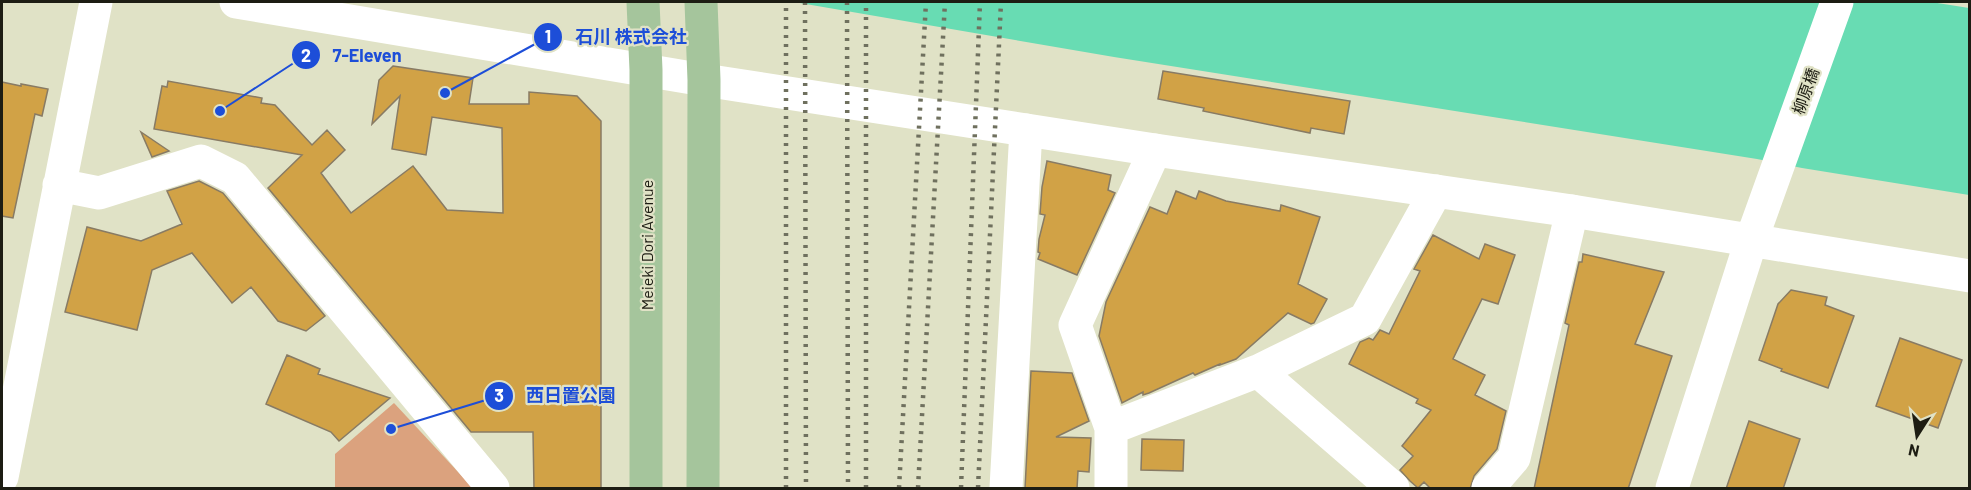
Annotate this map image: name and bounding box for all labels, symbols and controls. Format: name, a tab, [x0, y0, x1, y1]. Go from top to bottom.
callout: 石川 株式会社	[533, 19, 699, 55]
text: 1	[545, 25, 551, 47]
text: 石川 株式会社	[575, 25, 687, 47]
callout: 7-Eleven	[291, 37, 413, 73]
text: 2	[301, 44, 311, 66]
text: 7-Eleven	[333, 44, 401, 66]
street label: 柳原橋	[1788, 65, 1822, 117]
street label: Meieki Dori Avenue	[637, 180, 656, 310]
callout: 西日置公園	[484, 378, 628, 414]
text: 3	[494, 384, 504, 406]
text: 西日置公園	[526, 384, 616, 406]
north arrow	[1887, 406, 1947, 466]
text: N	[1907, 441, 1921, 462]

